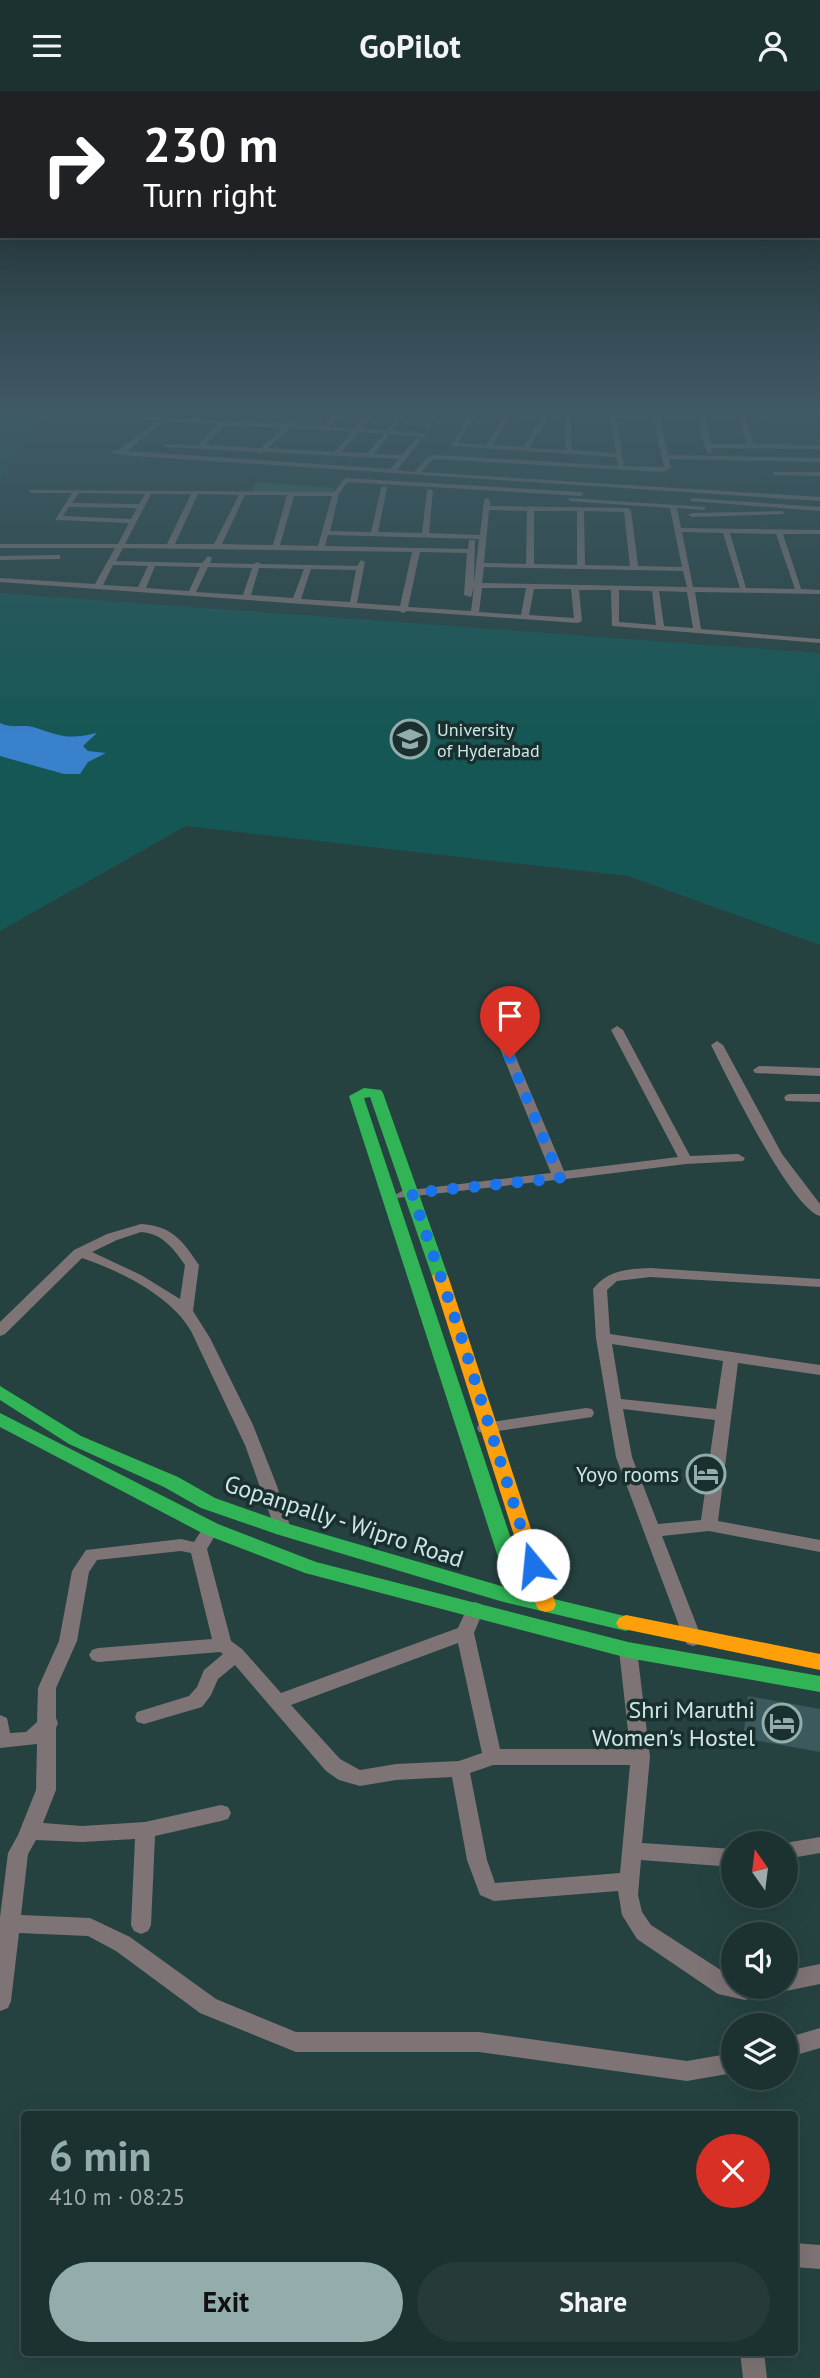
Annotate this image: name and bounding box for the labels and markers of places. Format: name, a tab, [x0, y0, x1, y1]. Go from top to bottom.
school or university icon: University of Hyderabad	[389, 718, 431, 760]
place label: University of Hyderabad	[437, 718, 540, 762]
pin	[480, 986, 540, 1058]
hotel icon: Yoyo rooms	[685, 1453, 727, 1495]
place label: Yoyo rooms	[576, 1461, 679, 1488]
place label: Shri Maruthi Women's Hostel	[592, 1694, 755, 1753]
hotel icon: Shri Maruthi Women's Hostel	[761, 1702, 803, 1744]

